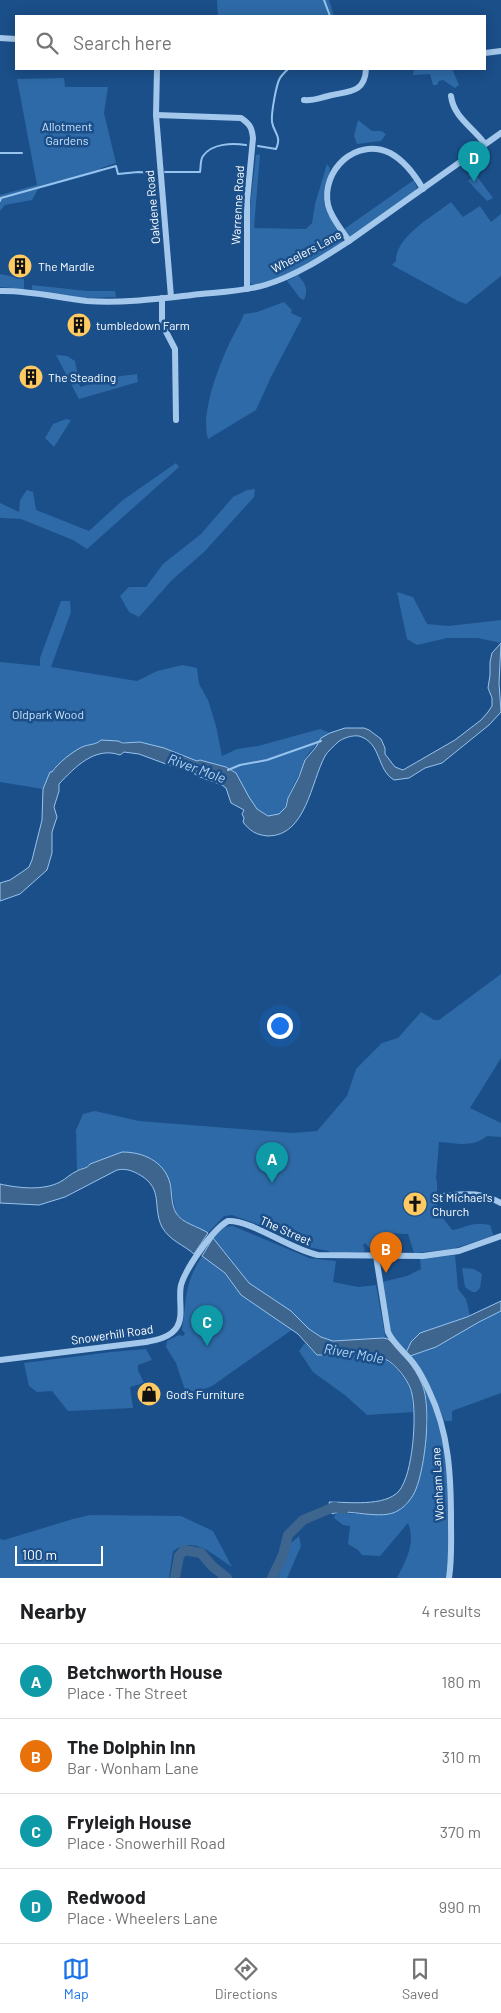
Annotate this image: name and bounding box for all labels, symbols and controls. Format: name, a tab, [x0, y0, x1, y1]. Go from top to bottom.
search box	[15, 15, 486, 70]
icon: search	[33, 29, 61, 57]
text: Search here	[73, 31, 172, 54]
park label: Allotment Gardens	[42, 119, 92, 147]
pin: D	[458, 141, 490, 182]
street label: Warrenne Road	[228, 165, 246, 245]
street label: Oakdene Road	[142, 170, 162, 244]
street label: Wheelers Lane	[269, 227, 343, 275]
building icon: The Mardle	[7, 253, 33, 279]
place label: The Mardle	[38, 259, 95, 273]
building icon: tumbledown Farm	[66, 312, 92, 338]
place label: tumbledown Farm	[96, 318, 190, 332]
building icon: The Steading	[18, 364, 44, 390]
place label: The Steading	[48, 370, 116, 384]
park label: Oldpark Wood	[12, 707, 84, 721]
water label: River Mole	[166, 750, 228, 786]
your location	[267, 1013, 293, 1039]
pin: A	[256, 1142, 288, 1183]
place label: St Michael's Church	[432, 1190, 493, 1218]
church icon: St Michael's Church	[402, 1191, 428, 1217]
street label: The Street	[258, 1212, 314, 1248]
pin: B	[370, 1232, 402, 1273]
pin: C	[191, 1305, 223, 1346]
street label: Snowerhill Road	[70, 1321, 154, 1347]
water label: River Mole	[323, 1339, 385, 1367]
shop icon: God's Furniture	[136, 1381, 162, 1407]
place label: God's Furniture	[166, 1387, 244, 1401]
street label: Wonham Lane	[428, 1447, 446, 1521]
scale bar	[15, 1543, 102, 1566]
text: 100 m	[22, 1546, 57, 1563]
text: Nearby	[20, 1598, 86, 1623]
text: 4 results	[421, 1601, 481, 1620]
text: Betchworth House	[67, 1660, 223, 1683]
text: A	[31, 1672, 41, 1691]
text: 180 m	[442, 1672, 481, 1691]
text: Place · The Street	[67, 1683, 188, 1702]
text: The Dolphin Inn	[67, 1735, 196, 1758]
text: B	[31, 1747, 41, 1766]
text: 310 m	[442, 1747, 481, 1766]
text: Bar · Wonham Lane	[67, 1758, 199, 1777]
text: Fryleigh House	[67, 1810, 192, 1833]
text: C	[31, 1822, 41, 1841]
text: 370 m	[440, 1822, 481, 1841]
text: Place · Snowerhill Road	[67, 1833, 225, 1852]
text: Redwood	[67, 1885, 146, 1908]
text: D	[31, 1897, 41, 1916]
text: 990 m	[439, 1897, 481, 1916]
text: Place · Wheelers Lane	[67, 1908, 218, 1927]
tab: Map	[62, 1955, 90, 2002]
tab: Directions	[215, 1955, 277, 2002]
tab: Saved	[402, 1955, 439, 2002]

